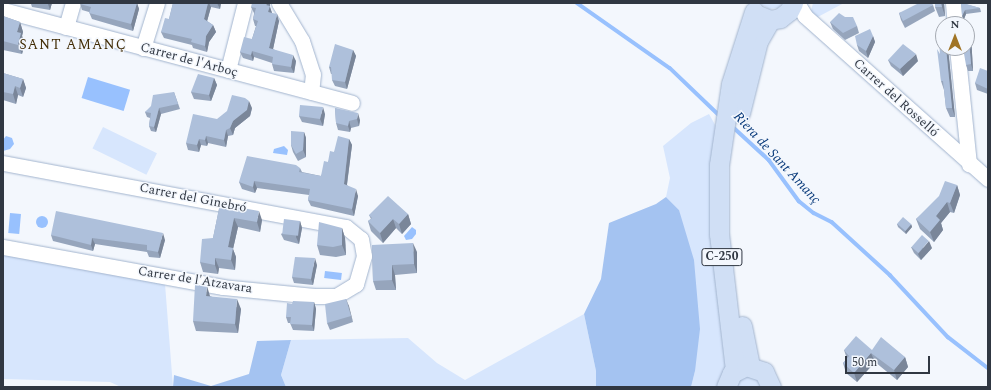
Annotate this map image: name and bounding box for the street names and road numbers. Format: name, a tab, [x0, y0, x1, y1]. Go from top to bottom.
street label: Carrer de l'Arboç	[139, 39, 239, 81]
street label: Carrer del Rosselló	[850, 56, 942, 140]
street label: Carrer del Ginebró	[138, 180, 248, 216]
road number: C-250	[701, 247, 743, 267]
street label: Carrer de l'Atzavara	[137, 263, 253, 297]

